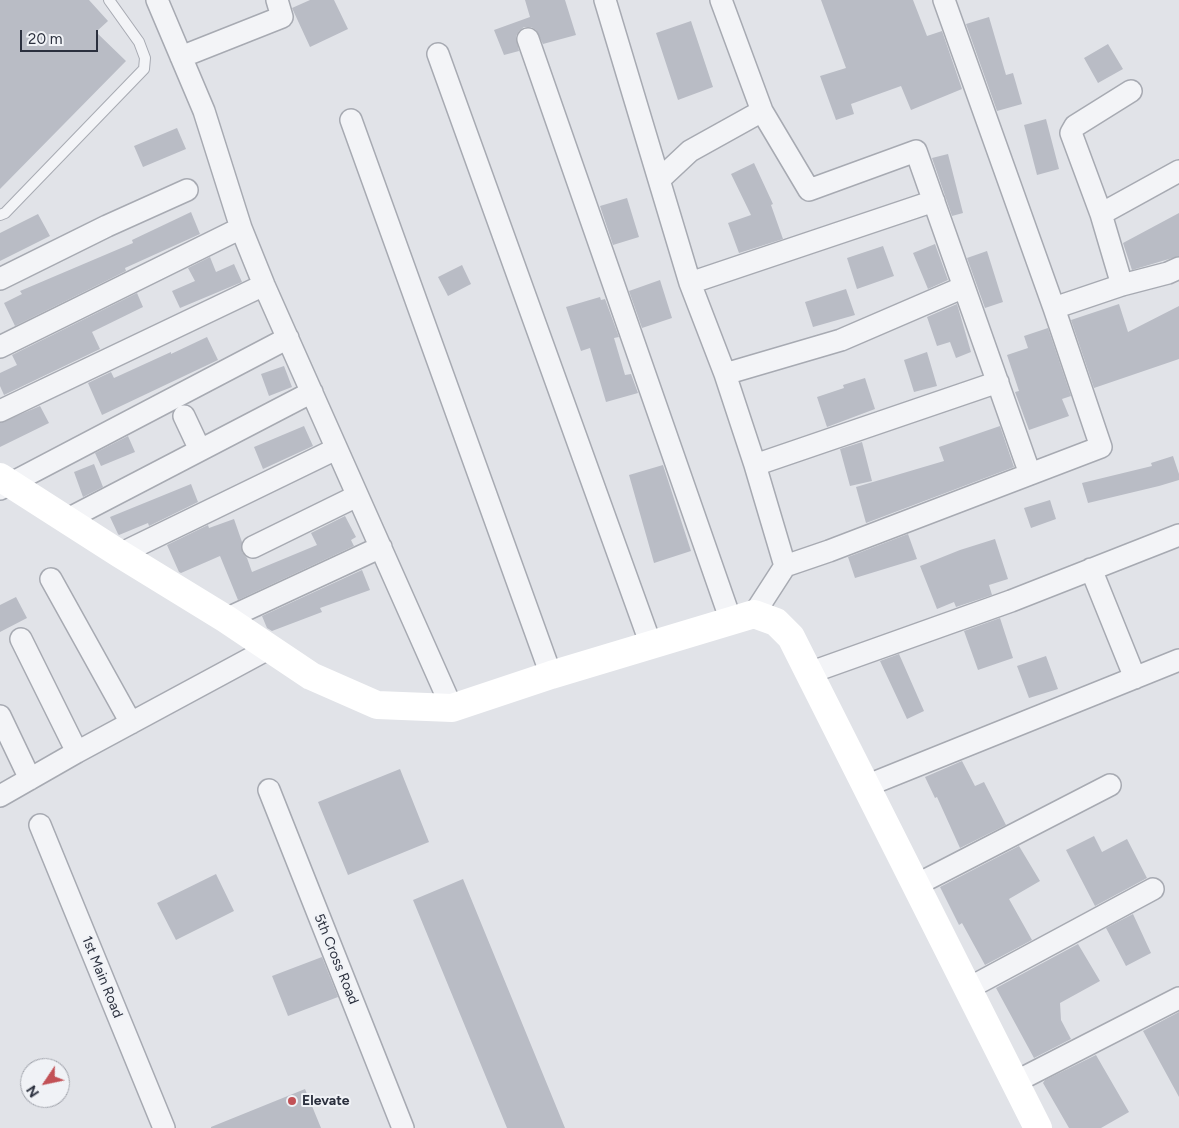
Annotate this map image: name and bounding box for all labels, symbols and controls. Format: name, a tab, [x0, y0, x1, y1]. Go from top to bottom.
scale bar	[22, 20, 100, 52]
text: 20 m	[28, 30, 62, 48]
street label: 5th Cross Road	[310, 911, 362, 1007]
street label: 1st Main Road	[78, 934, 126, 1020]
north arrow	[20, 1058, 70, 1108]
text: N	[23, 1082, 43, 1100]
place label: Elevate	[302, 1093, 349, 1109]
marker: Elevate	[286, 1095, 298, 1107]

